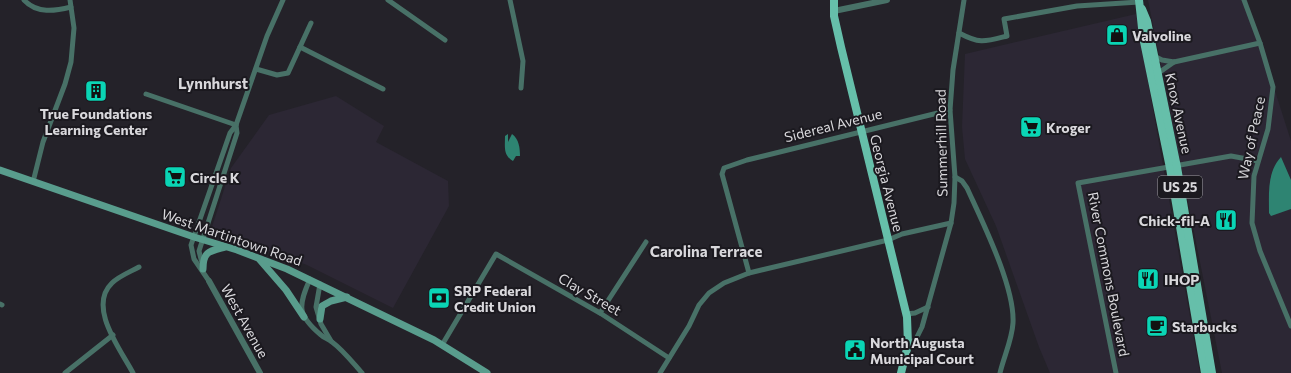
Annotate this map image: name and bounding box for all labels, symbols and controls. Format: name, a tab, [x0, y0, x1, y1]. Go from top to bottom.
shop icon: Valvoline	[1104, 22, 1130, 48]
place label: Valvoline	[1132, 27, 1191, 44]
street label: Knox Avenue	[1162, 71, 1196, 155]
district label: Lynnhurst	[178, 74, 248, 92]
building icon: True Foundations Learning Center	[83, 78, 109, 104]
street label: Summerhill Road	[932, 89, 950, 197]
street label: Way of Peace	[1234, 95, 1268, 181]
place label: True Foundations Learning Center	[40, 105, 153, 138]
street label: Sidereal Avenue	[782, 105, 884, 145]
supermarket icon: Kroger	[1018, 114, 1044, 140]
place label: Kroger	[1046, 119, 1091, 136]
street label: Georgia Avenue	[867, 133, 907, 233]
supermarket icon: Circle K	[162, 164, 188, 190]
place label: Circle K	[190, 169, 240, 186]
road number: US 25	[1158, 176, 1202, 198]
street label: River Commons Boulevard	[1085, 190, 1133, 358]
street label: West Martintown Road	[160, 205, 304, 269]
restaurant icon: Chick-fil-A	[1213, 207, 1239, 233]
place label: Chick-fil-A	[1139, 212, 1210, 229]
district label: Carolina Terrace	[650, 242, 762, 260]
restaurant icon: IHOP	[1135, 266, 1161, 292]
street label: Clay Street	[556, 269, 625, 319]
place label: IHOP	[1164, 271, 1199, 288]
street label: West Avenue	[218, 281, 272, 361]
place label: SRP Federal Credit Union	[454, 282, 536, 315]
bank icon: SRP Federal Credit Union	[426, 285, 452, 311]
cafe icon: Starbucks	[1144, 313, 1170, 339]
place label: Starbucks	[1172, 318, 1237, 335]
place label: North Augusta Municipal Court	[870, 334, 974, 367]
public building icon: North Augusta Municipal Court	[842, 337, 868, 363]

